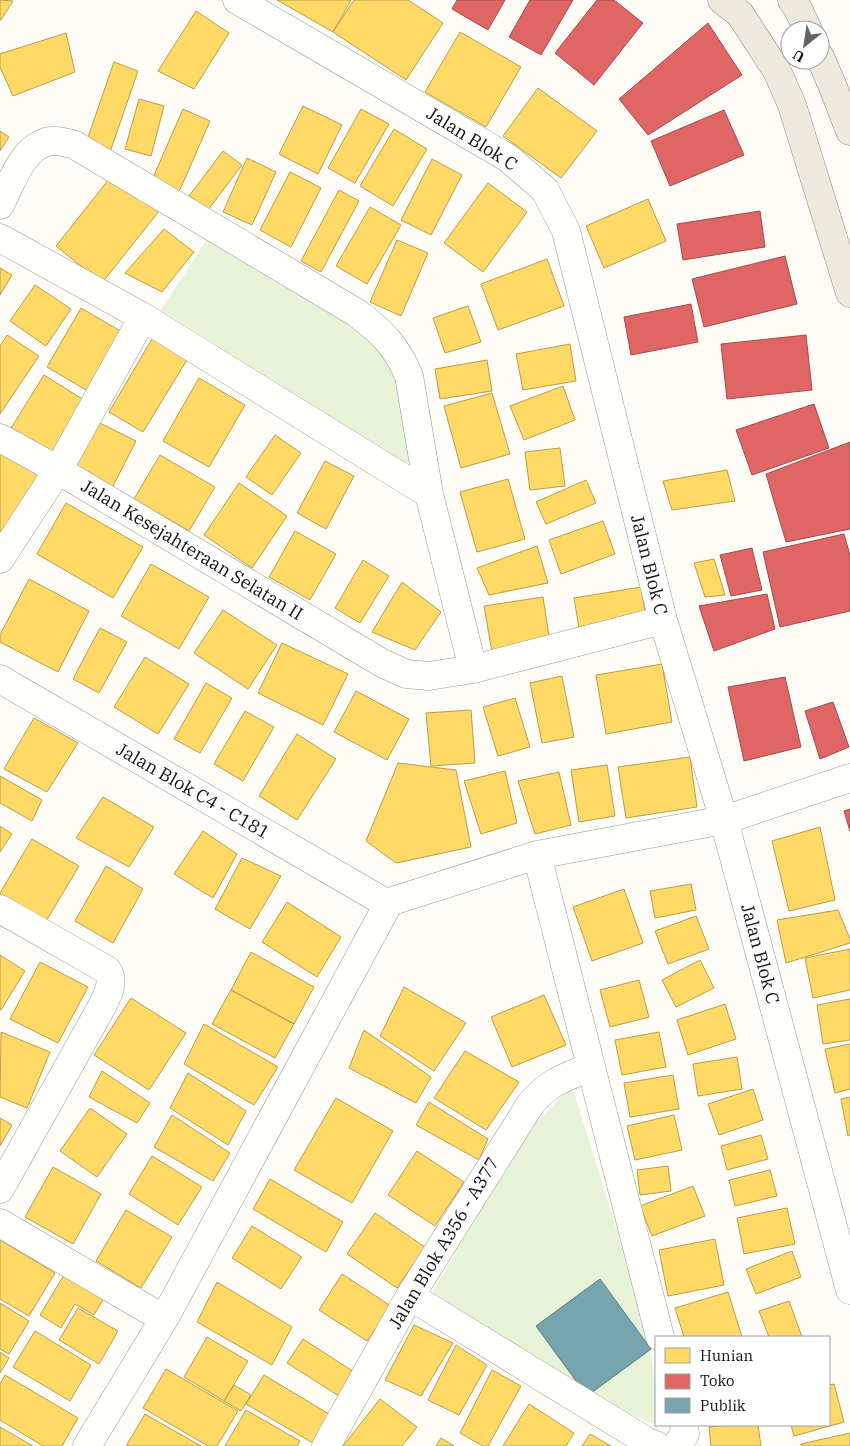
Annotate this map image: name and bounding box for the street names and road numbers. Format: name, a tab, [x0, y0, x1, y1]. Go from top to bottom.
street label: Jalan Blok C	[423, 102, 522, 176]
street label: Jalan Kesejahteraan Selatan II	[77, 474, 307, 625]
street label: Jalan Blok C	[626, 512, 673, 618]
street label: Jalan Blok C4 - C181	[113, 737, 274, 844]
street label: Jalan Blok C	[736, 901, 785, 1007]
street label: Jalan Blok A356 - A377	[383, 1153, 504, 1333]

